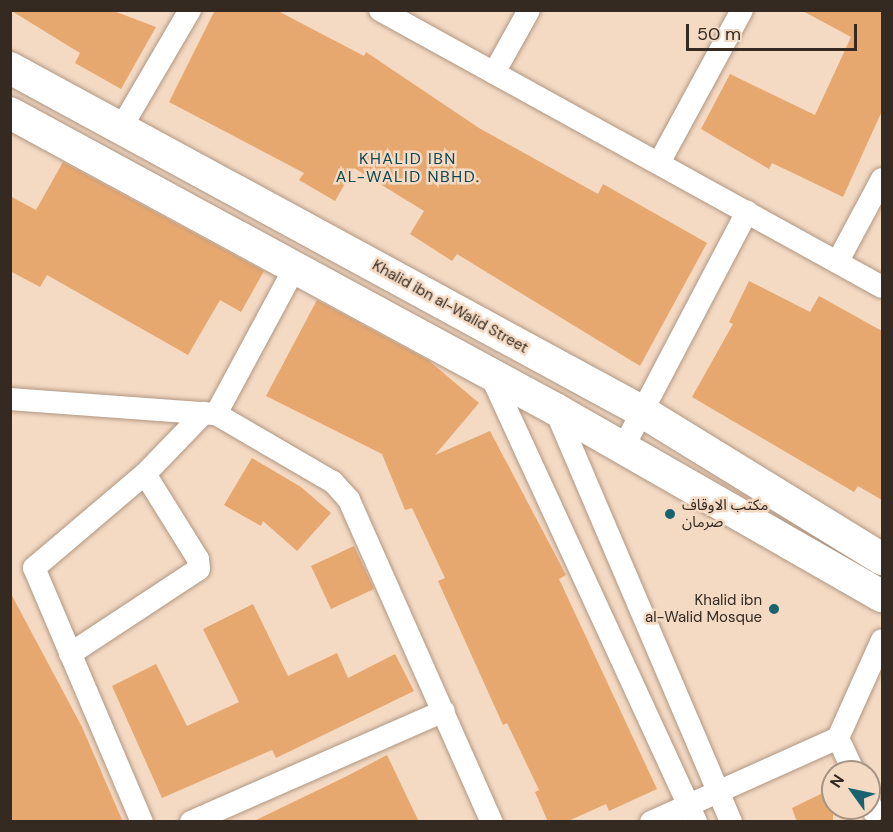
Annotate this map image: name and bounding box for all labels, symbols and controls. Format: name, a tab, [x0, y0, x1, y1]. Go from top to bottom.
scale bar	[689, 12, 860, 50]
text: 50 m	[697, 22, 741, 46]
district label: KHALID IBN AL-WALID NBHD.	[336, 149, 480, 187]
street label: Khalid ibn al-Walid Street	[369, 257, 531, 357]
place label: مكتب الاوقاف صرمان	[682, 496, 768, 531]
marker: مكتب الاوقاف صرمان	[663, 507, 677, 521]
place label: Khalid ibn al-Walid Mosque	[645, 591, 762, 626]
marker: Khalid ibn al-Walid Mosque	[767, 602, 781, 616]
north arrow	[821, 760, 881, 820]
text: N	[825, 770, 849, 792]

